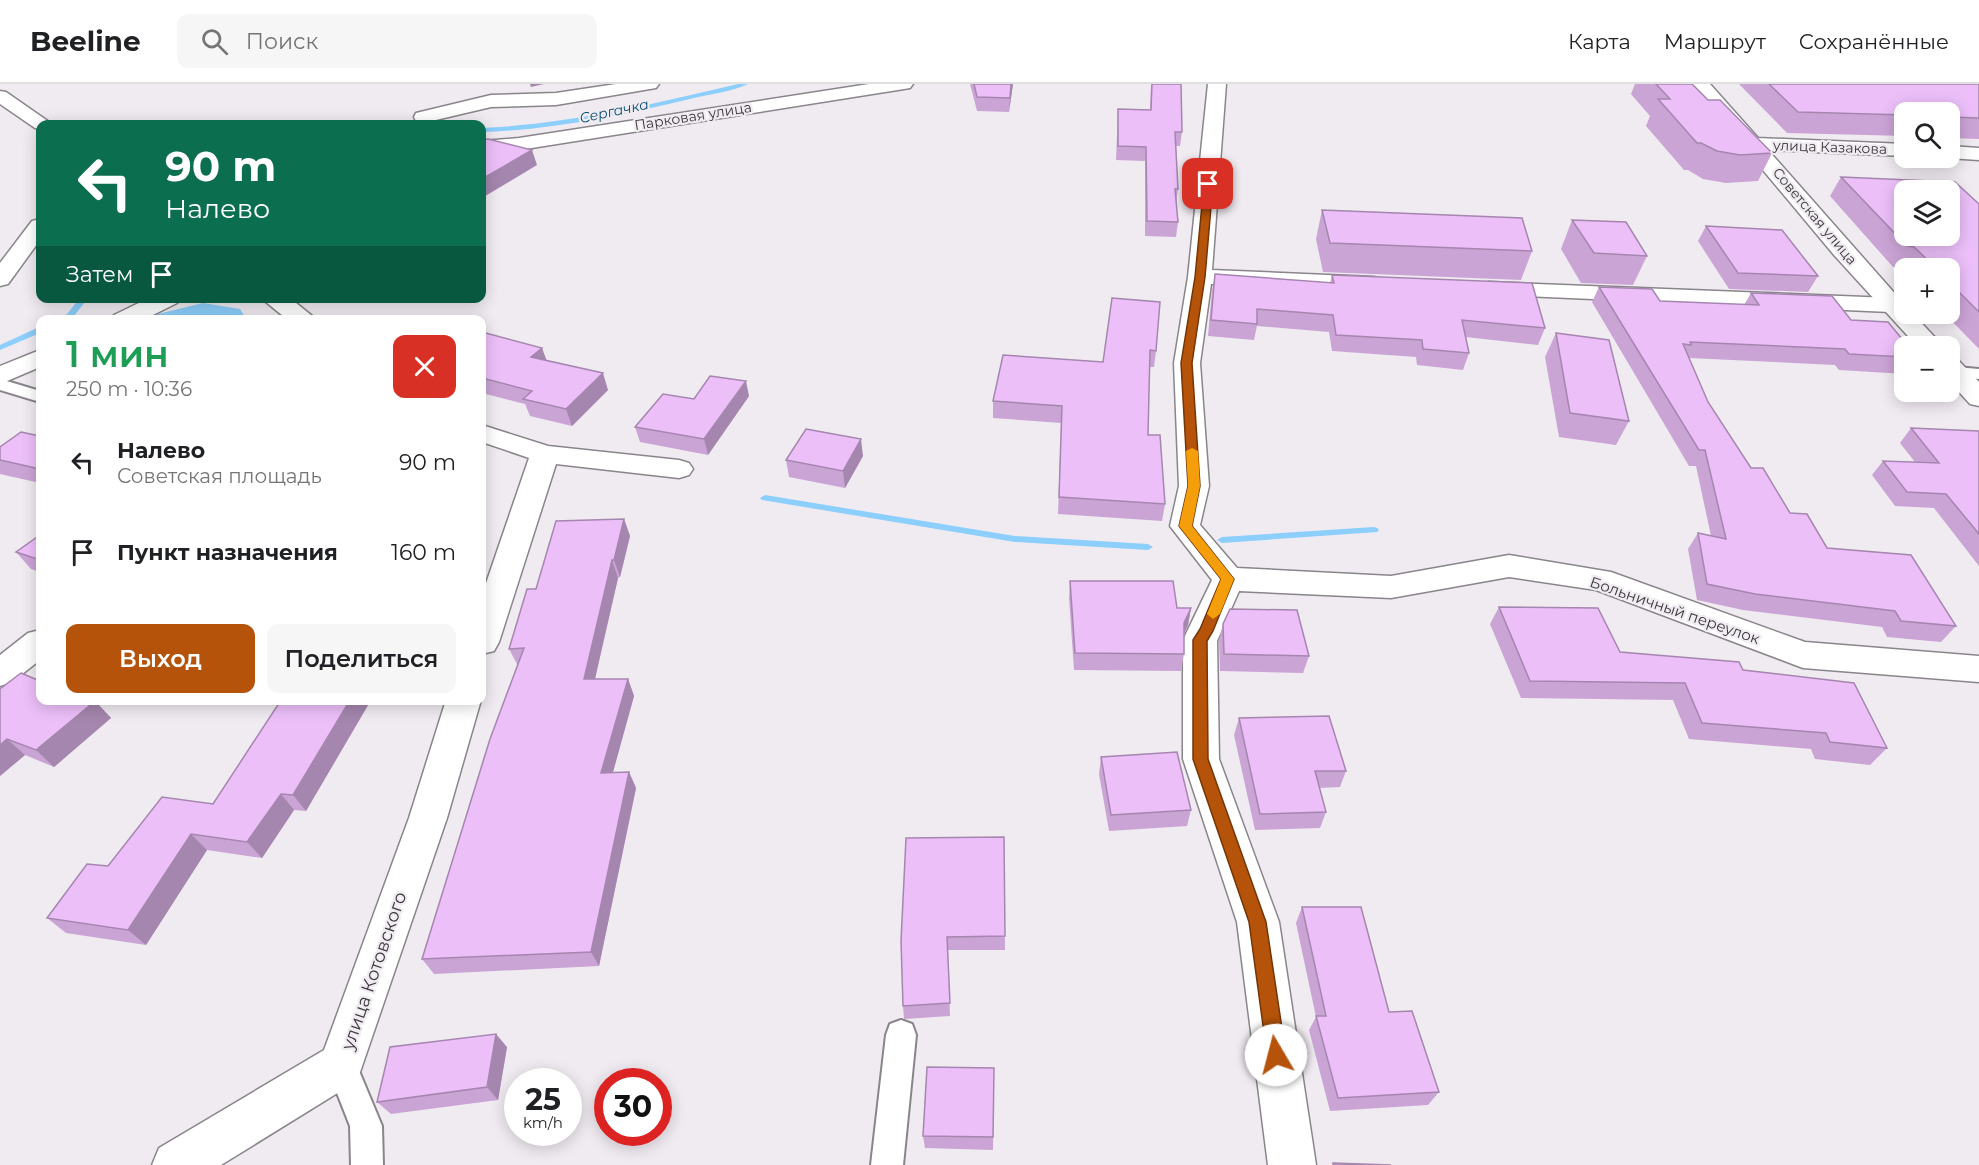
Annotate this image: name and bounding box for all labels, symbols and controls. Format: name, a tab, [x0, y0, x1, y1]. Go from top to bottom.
search box	[177, 14, 597, 68]
text: Beeline	[30, 24, 141, 58]
icon: search	[198, 25, 231, 58]
text: Поиск	[246, 28, 318, 55]
text: Карта	[1568, 29, 1631, 54]
text: Маршрут	[1664, 29, 1766, 54]
text: Сохранённые	[1799, 29, 1949, 54]
water label: Сергачка	[578, 95, 650, 127]
street label: Парковая улица	[633, 98, 753, 134]
map controls	[1894, 102, 1960, 402]
button: search	[1894, 102, 1960, 168]
street label: улица Казакова	[1772, 136, 1887, 158]
text: 90 m	[165, 140, 276, 192]
icon: left	[66, 144, 144, 222]
pin	[1182, 158, 1233, 209]
street label: Советская улица	[1769, 164, 1861, 268]
icon: arrive	[1191, 167, 1224, 200]
button: layers	[1894, 180, 1960, 246]
text: Налево	[165, 192, 270, 225]
icon: arrive	[145, 258, 178, 291]
button: +	[1894, 258, 1960, 324]
text: Затем	[66, 261, 133, 288]
text: 1 мин	[66, 332, 169, 376]
button: close	[393, 335, 456, 398]
button: −	[1894, 336, 1960, 402]
text: 250 m · 10:36	[66, 377, 192, 401]
text: Налево	[117, 437, 205, 464]
icon: left	[66, 446, 99, 479]
text: 90 m	[399, 449, 456, 476]
text: Советская площадь	[117, 464, 322, 488]
icon: arrive	[66, 536, 99, 569]
text: Пункт назначения	[117, 539, 338, 566]
text: 160 m	[391, 539, 456, 566]
street label: Больничный переулок	[1588, 572, 1763, 648]
button: Выход	[66, 624, 255, 693]
button: Поделиться	[267, 624, 456, 693]
street label: улица Котовского	[336, 889, 411, 1054]
position arrow	[1244, 1023, 1308, 1087]
speed limit sign: 30	[594, 1068, 672, 1146]
text: 25	[525, 1081, 561, 1118]
text: km/h	[523, 1113, 563, 1132]

